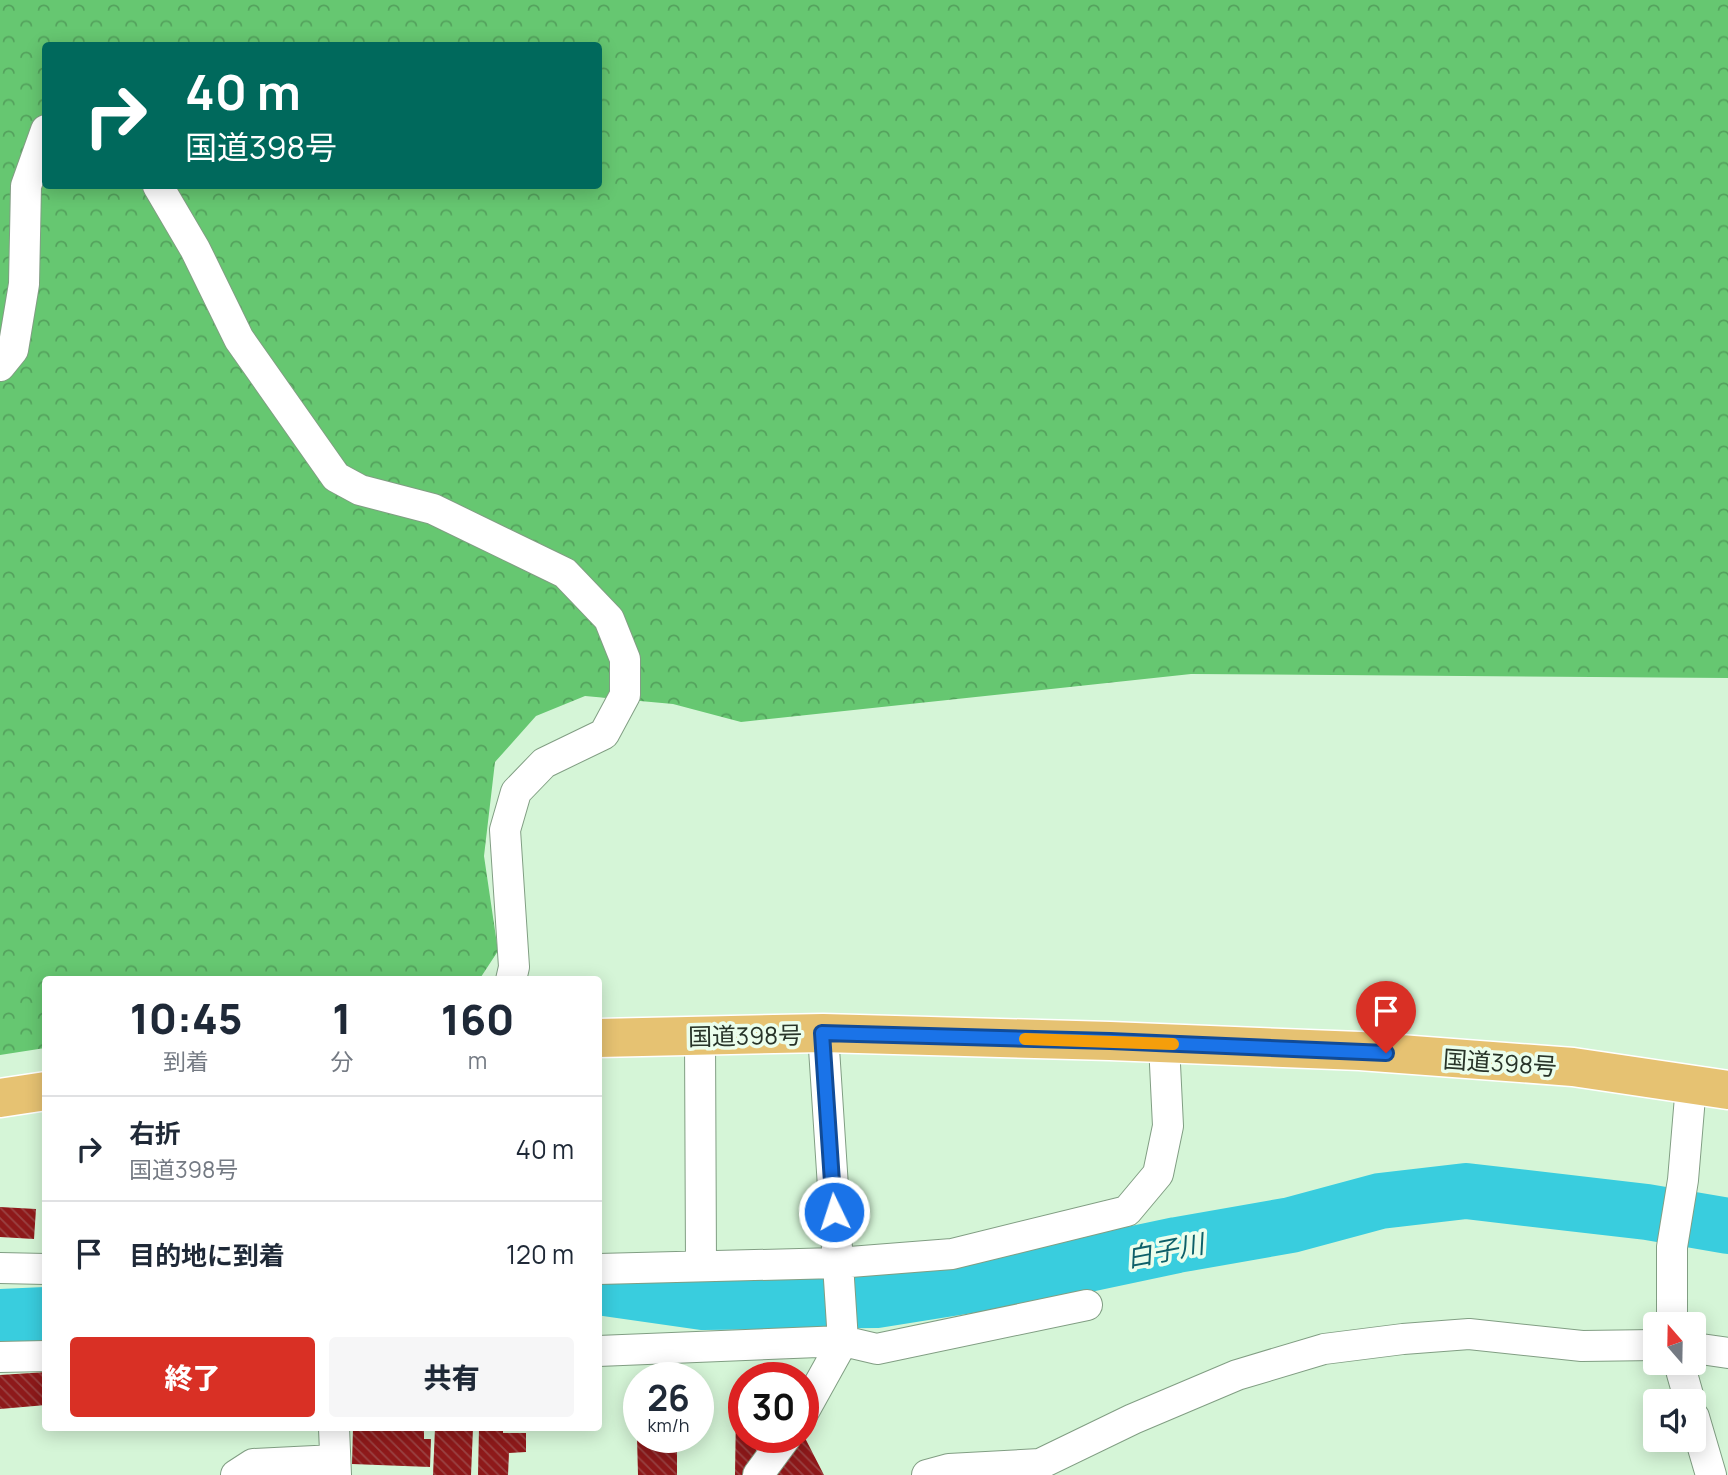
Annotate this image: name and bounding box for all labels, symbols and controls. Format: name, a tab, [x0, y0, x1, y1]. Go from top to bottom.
text: 40 m	[185, 58, 301, 125]
icon: right	[70, 70, 161, 161]
text: 国道398号	[185, 125, 337, 169]
pin	[1356, 981, 1416, 1053]
text: 10:45	[130, 989, 243, 1047]
text: 1	[332, 989, 351, 1047]
text: 160	[441, 990, 514, 1048]
icon: arrive	[1367, 992, 1405, 1030]
street label: 国道398号	[688, 1018, 802, 1052]
street label: 国道398号	[1442, 1042, 1558, 1082]
text: m	[468, 1044, 487, 1076]
text: 到着	[163, 1045, 209, 1077]
text: 分	[330, 1045, 353, 1077]
text: 右折	[129, 1115, 181, 1151]
icon: right	[70, 1130, 108, 1168]
text: 40 m	[516, 1131, 574, 1167]
text: 国道398号	[129, 1153, 238, 1185]
position arrow	[797, 1175, 871, 1249]
water label: 白子川	[1123, 1224, 1210, 1275]
icon: arrive	[70, 1235, 108, 1273]
text: 120 m	[506, 1236, 574, 1272]
text: 目的地に到着	[129, 1237, 285, 1273]
north arrow	[1643, 1312, 1706, 1376]
map controls	[1643, 1312, 1706, 1452]
button: 終了	[70, 1337, 315, 1417]
button: 共有	[329, 1337, 574, 1417]
speed limit sign: 30	[728, 1362, 819, 1453]
text: 26	[647, 1374, 690, 1422]
button: sound	[1643, 1389, 1706, 1452]
text: km/h	[648, 1413, 689, 1437]

